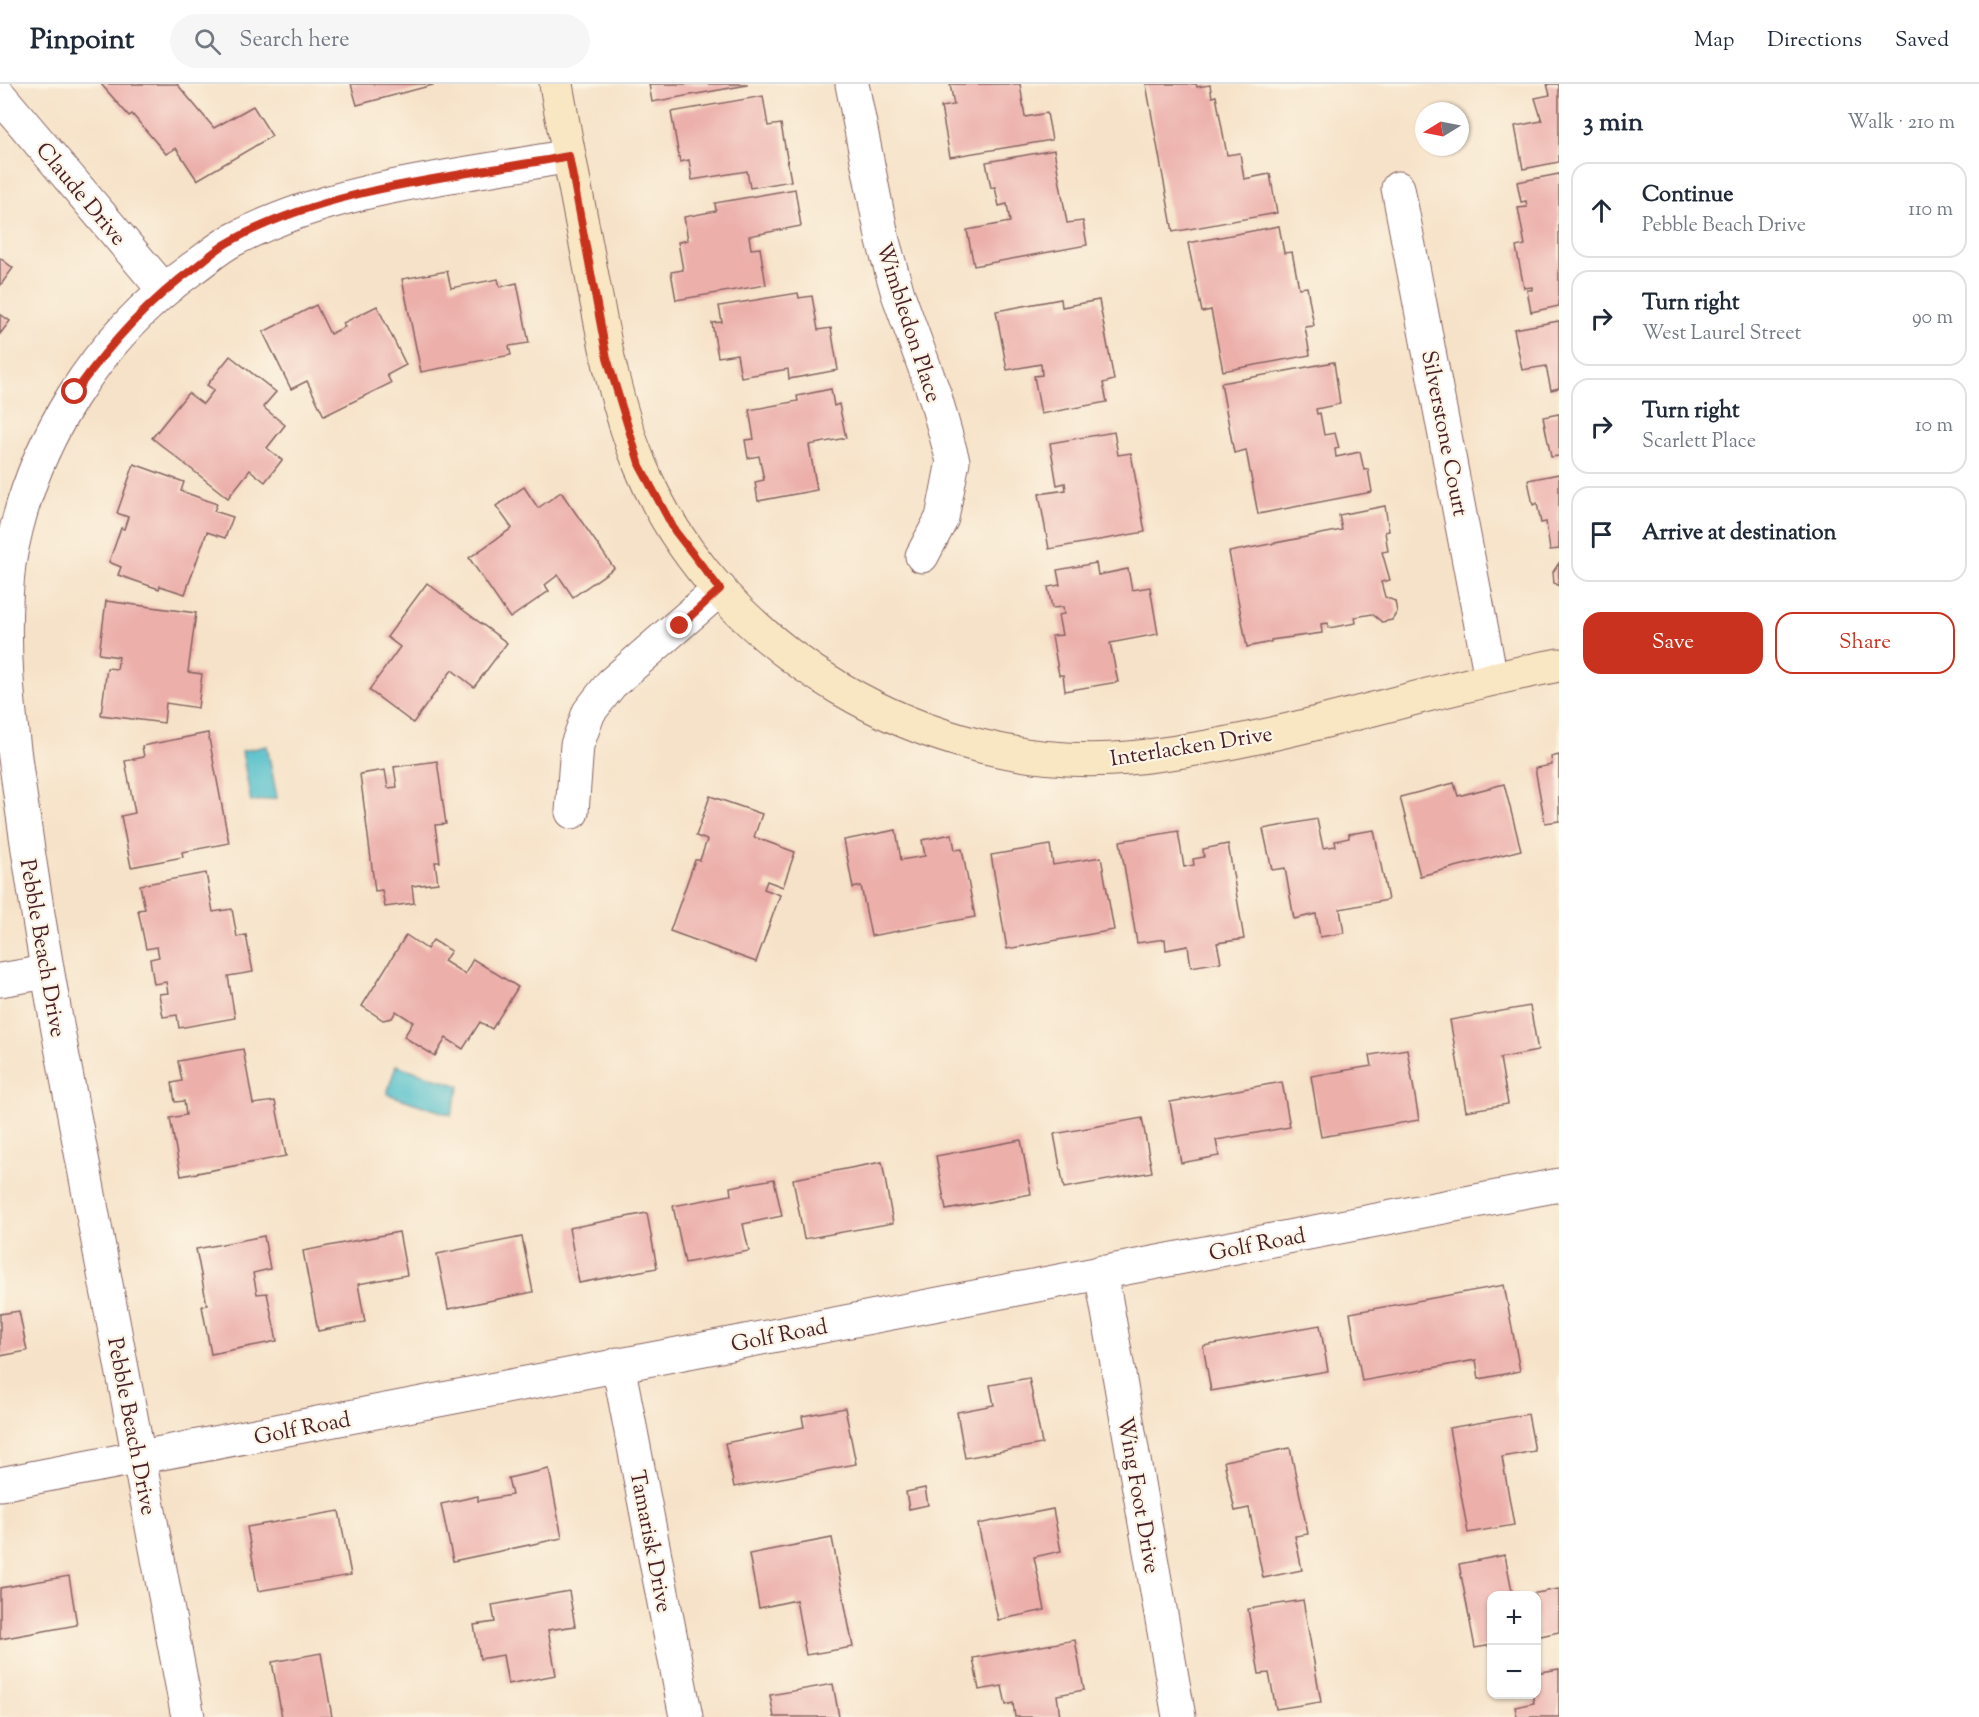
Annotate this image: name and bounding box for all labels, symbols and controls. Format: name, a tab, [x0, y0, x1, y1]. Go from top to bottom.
search box	[170, 14, 590, 68]
text: Pinpoint	[30, 21, 134, 61]
icon: search	[191, 25, 224, 58]
text: Search here	[239, 25, 350, 57]
text: Map	[1694, 26, 1734, 56]
text: Directions	[1767, 26, 1862, 56]
text: Saved	[1895, 26, 1949, 56]
north arrow	[1415, 102, 1469, 156]
text: 3 min	[1583, 105, 1643, 142]
text: Walk · 210 m	[1847, 109, 1955, 138]
street label: Claude Drive	[27, 136, 133, 254]
text: Continue	[1642, 180, 1733, 212]
icon: ahead	[1585, 194, 1618, 227]
text: 110 m	[1908, 196, 1953, 225]
text: Pebble Beach Drive	[1642, 212, 1806, 241]
street label: Wimbledon Place	[866, 239, 948, 407]
text: Turn right	[1642, 288, 1739, 320]
icon: right	[1585, 302, 1618, 335]
text: 90 m	[1912, 304, 1953, 333]
text: West Laurel Street	[1642, 320, 1801, 349]
street label: Silverstone Court	[1411, 348, 1475, 520]
route start	[61, 378, 87, 404]
text: Turn right	[1642, 396, 1739, 428]
icon: right	[1585, 410, 1618, 443]
text: 10 m	[1915, 412, 1953, 441]
text: Scarlett Place	[1642, 428, 1756, 457]
icon: arrive	[1585, 518, 1618, 551]
text: Arrive at destination	[1642, 518, 1837, 550]
route end	[666, 612, 692, 638]
button: Save	[1583, 612, 1763, 674]
button: Share	[1775, 612, 1955, 674]
street label: Interlacken Drive	[1108, 719, 1275, 777]
street label: Pebble Beach Drive	[10, 857, 72, 1040]
street label: Golf Road	[1207, 1221, 1309, 1271]
street label: Golf Road	[729, 1312, 831, 1362]
street label: Pebble Beach Drive	[97, 1335, 163, 1518]
street label: Golf Road	[252, 1405, 354, 1455]
street label: Wing Foot Drive	[1108, 1415, 1167, 1576]
street label: Tamarisk Drive	[620, 1468, 679, 1616]
map controls	[1487, 1591, 1541, 1699]
button: +	[1487, 1591, 1541, 1645]
button: −	[1487, 1645, 1541, 1699]

